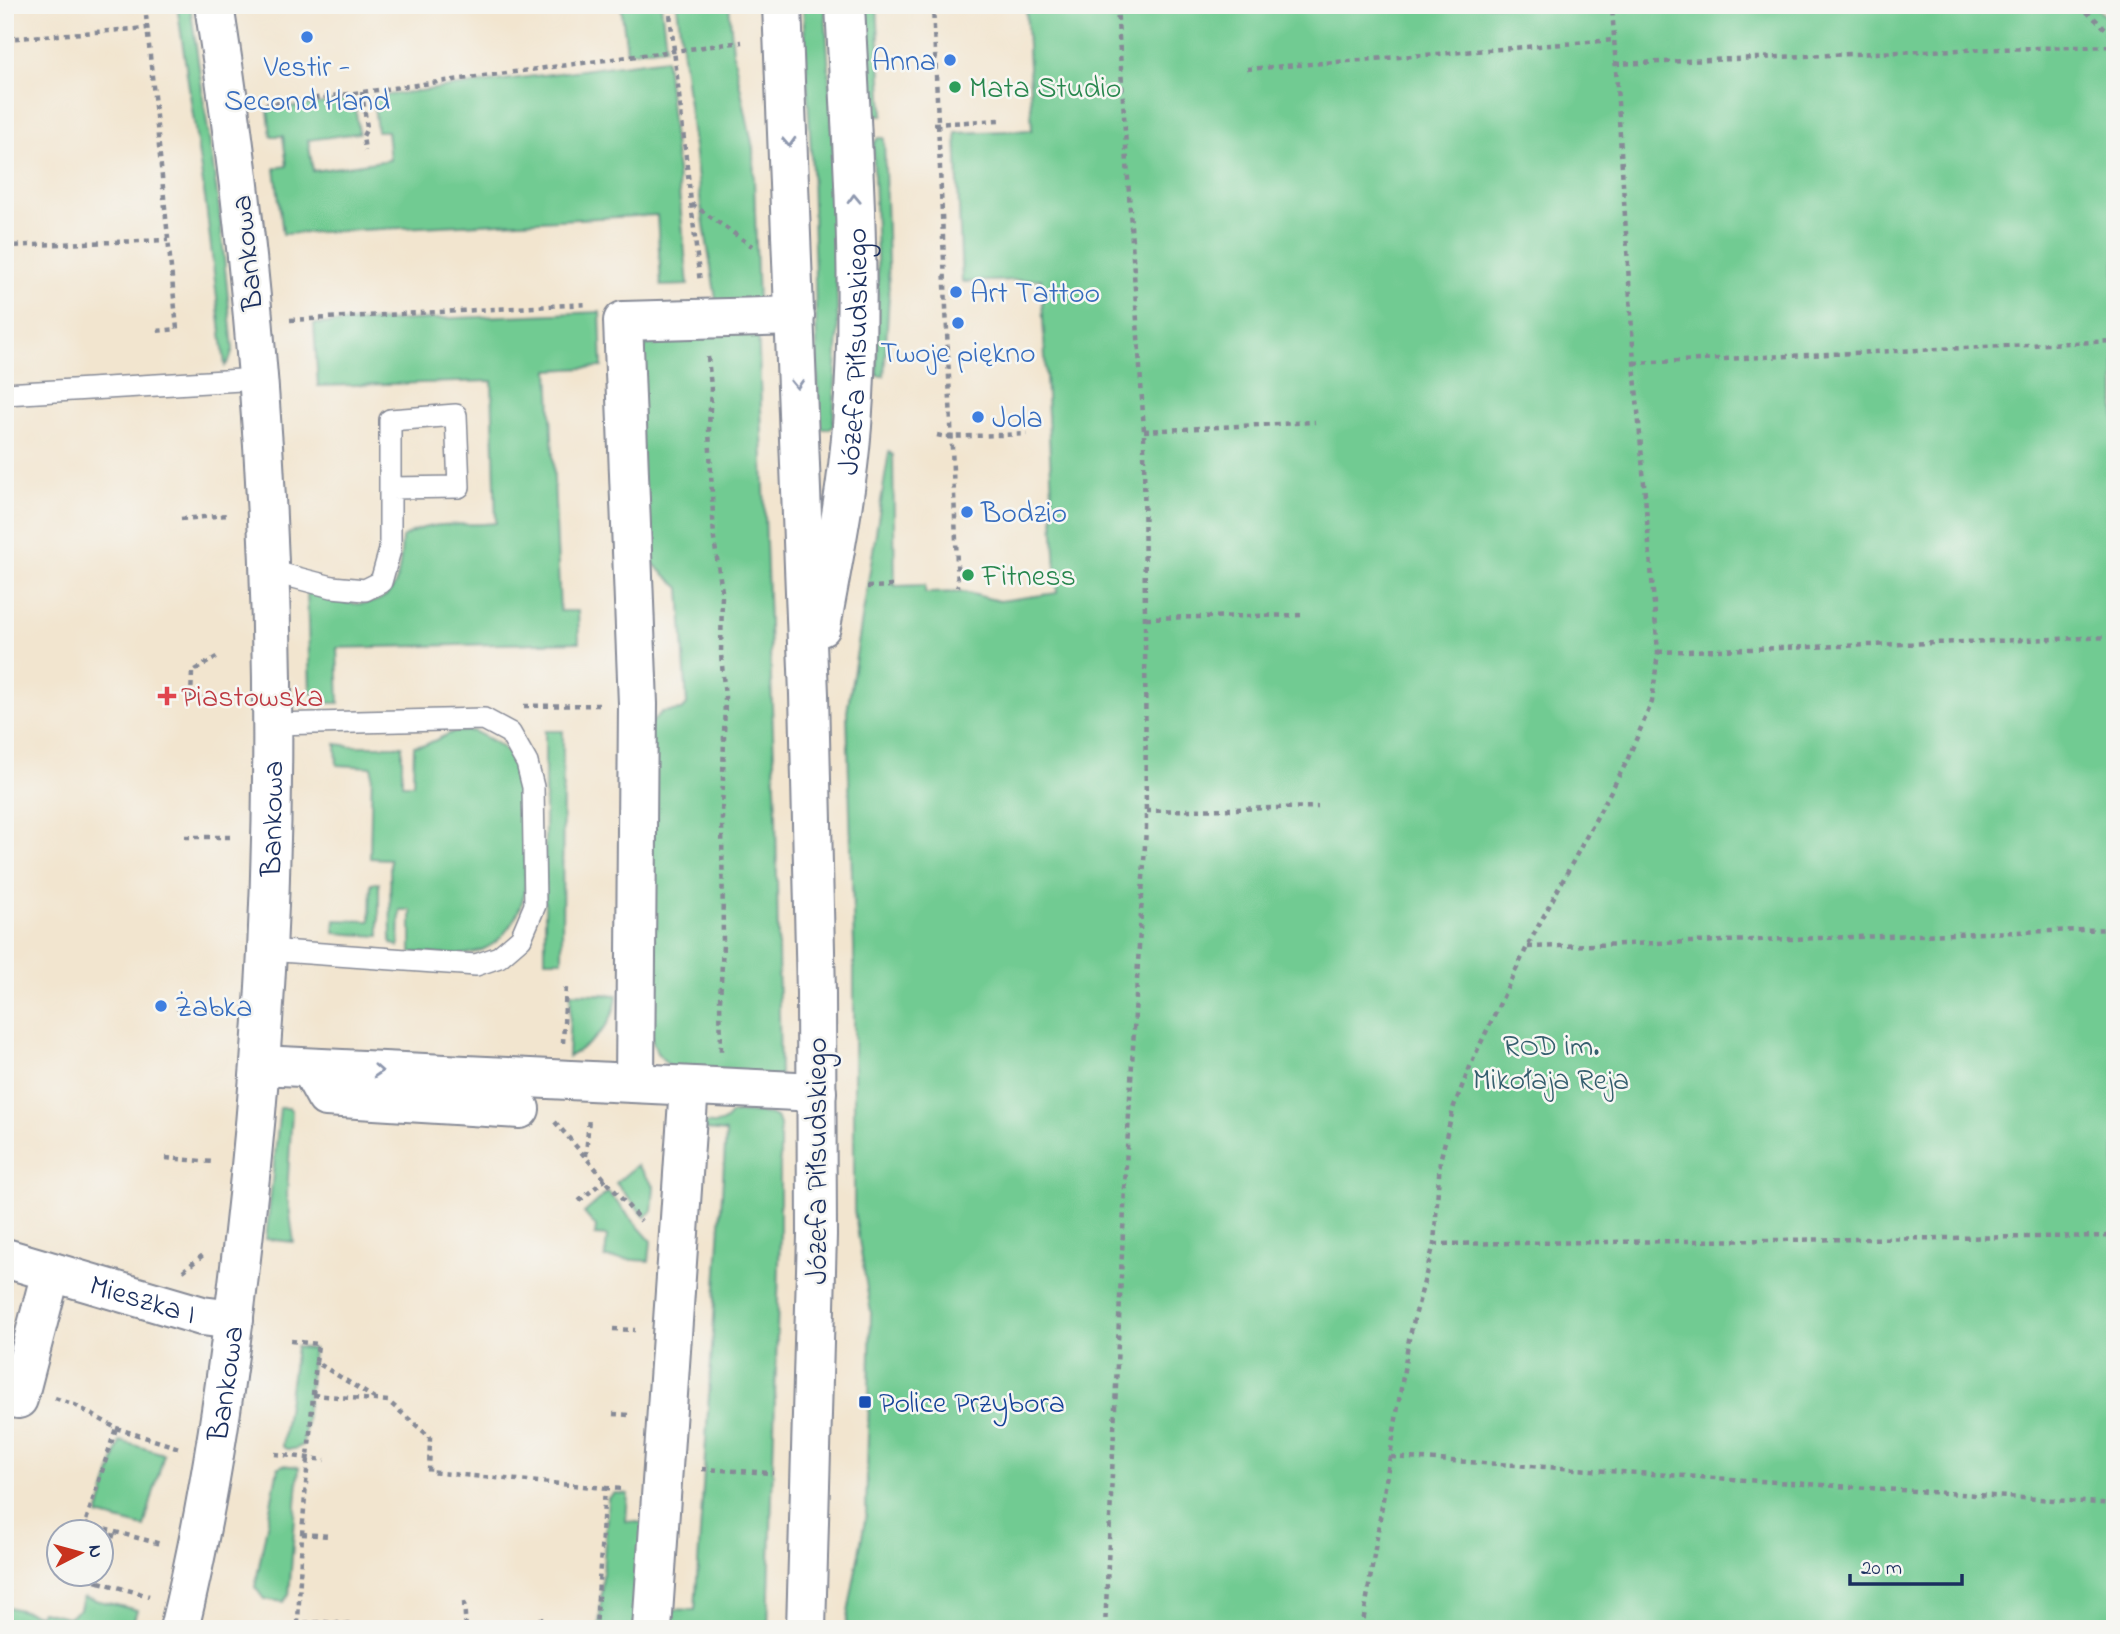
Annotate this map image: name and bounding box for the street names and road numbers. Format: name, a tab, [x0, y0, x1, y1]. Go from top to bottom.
street label: Bankowa	[221, 193, 277, 314]
street label: Józefa Piłsudskiego	[828, 227, 882, 478]
street label: Bankowa	[251, 761, 297, 878]
street label: Józefa Piłsudskiego	[797, 1037, 841, 1285]
street label: Mieszka I	[84, 1265, 201, 1338]
street label: Bankowa	[197, 1324, 258, 1446]

